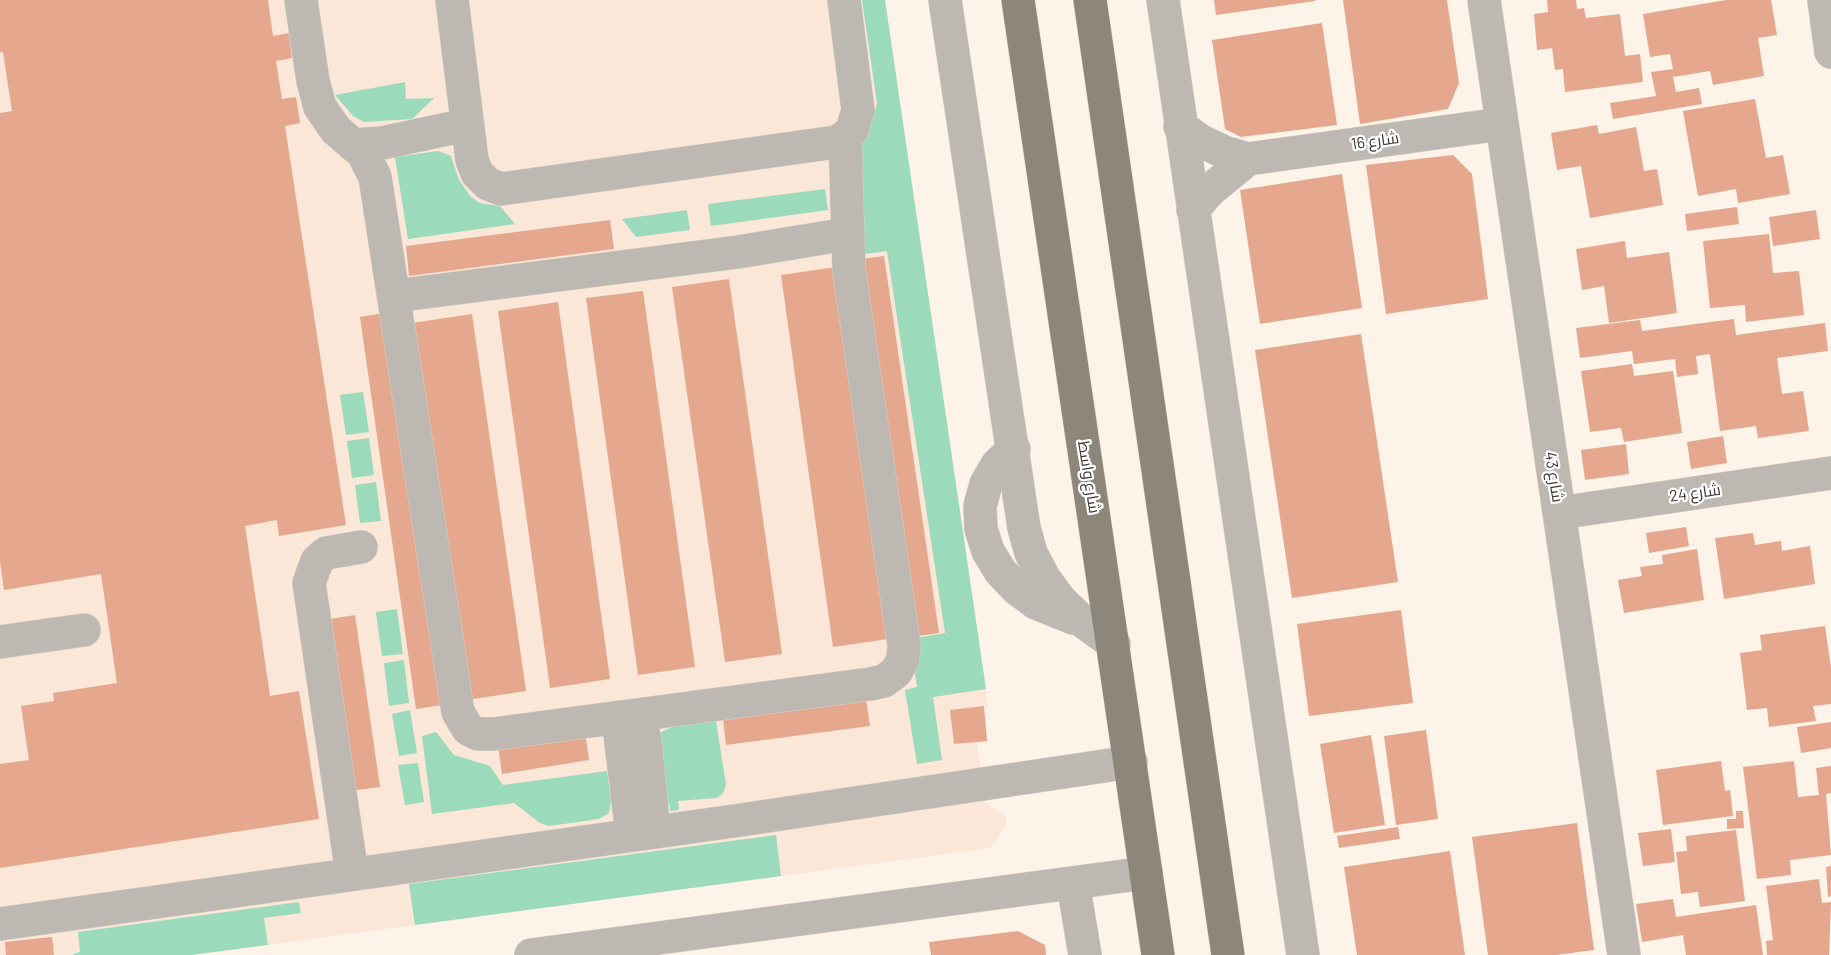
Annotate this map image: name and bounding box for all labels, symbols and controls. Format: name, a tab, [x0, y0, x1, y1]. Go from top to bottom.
street label: شارع 16	[1350, 128, 1400, 154]
street label: شارع واسط	[1074, 439, 1104, 515]
street label: شارع 43	[1541, 450, 1567, 504]
street label: شارع 24	[1668, 480, 1722, 506]

